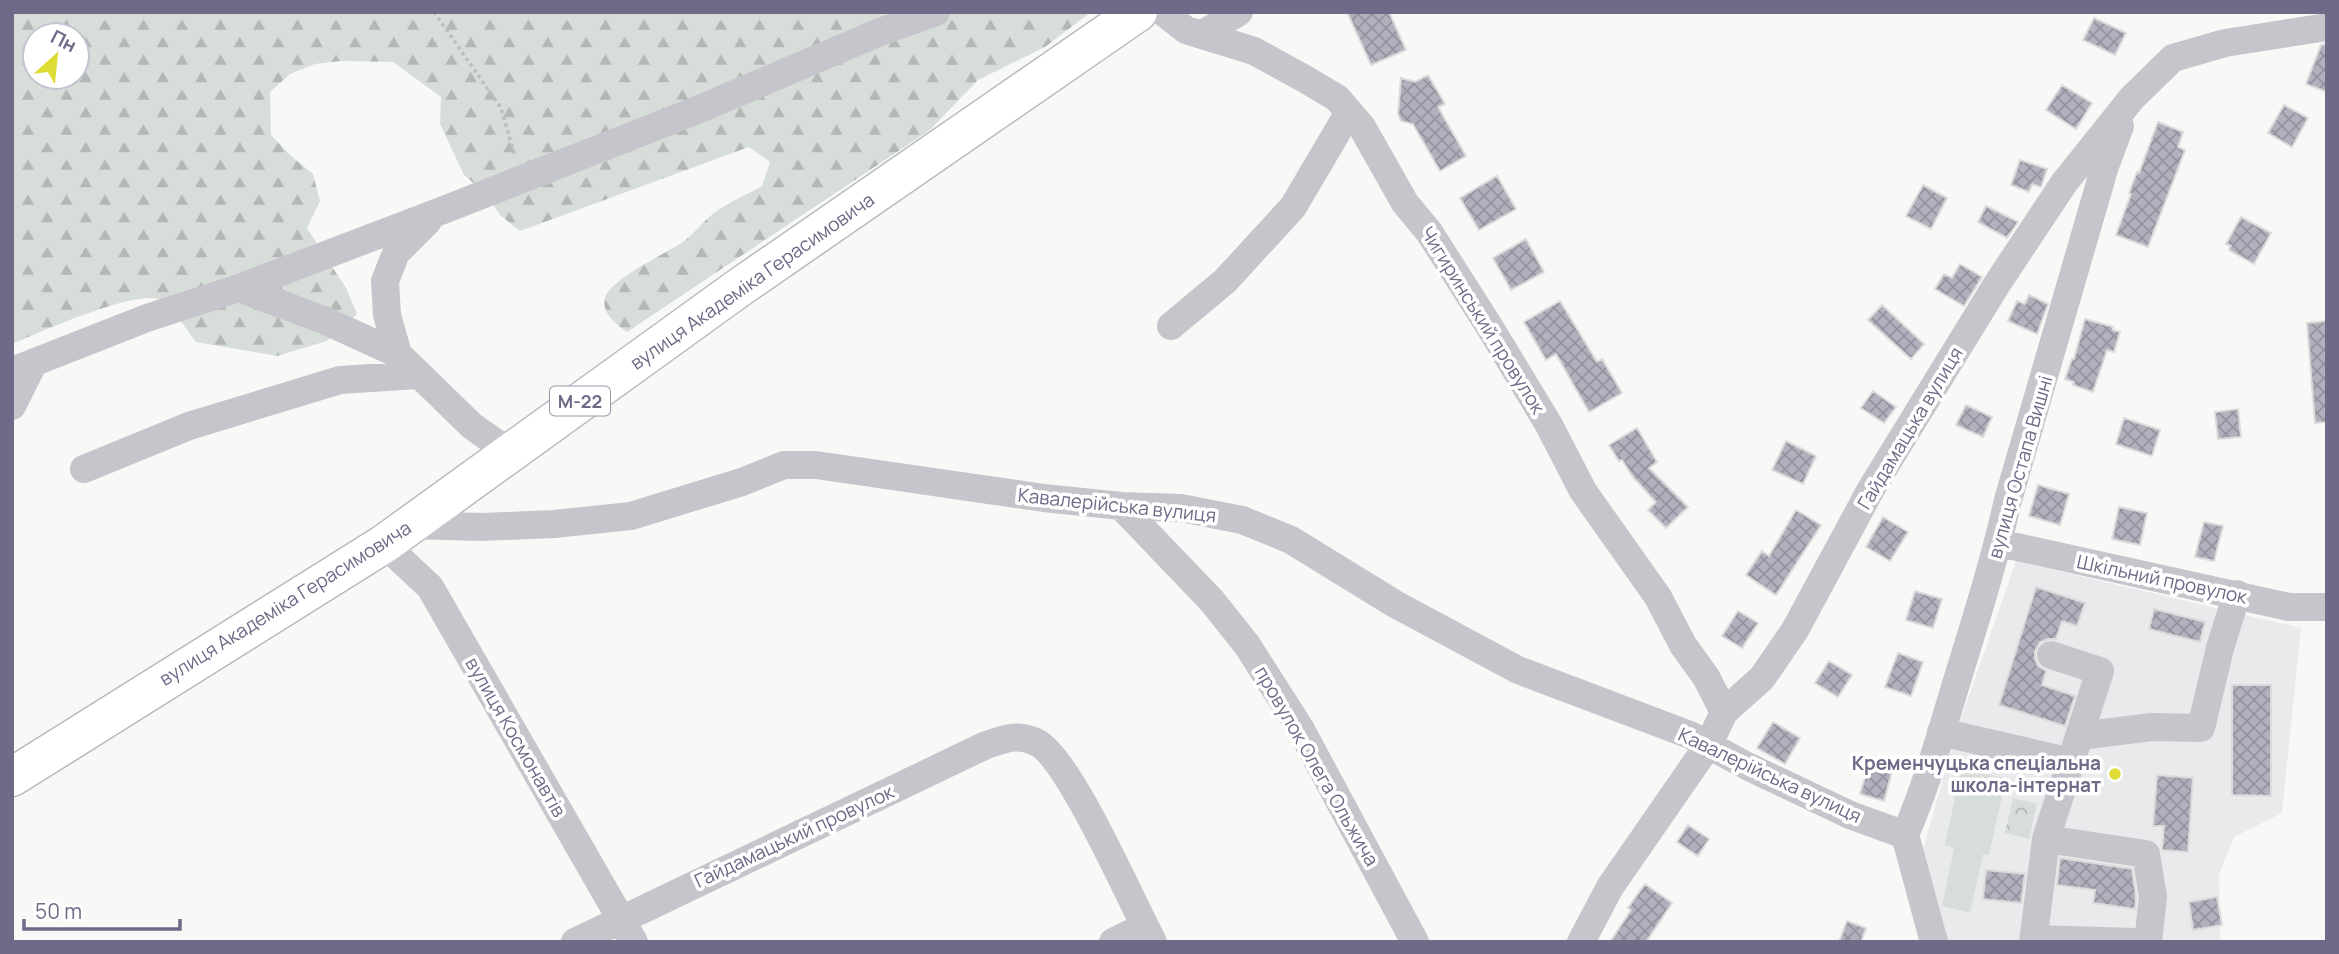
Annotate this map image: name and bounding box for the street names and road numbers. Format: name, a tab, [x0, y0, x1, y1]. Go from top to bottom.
street label: вулиця Академіка Герасимовича	[625, 186, 879, 376]
street label: Чигиринський провулок	[1415, 221, 1552, 419]
street label: Гайдамацька вулиця	[1851, 342, 1969, 514]
street label: вулиця Остапа Вишні	[1981, 373, 2059, 561]
road number: М-22	[550, 386, 610, 416]
street label: Кавалерійська вулиця	[1017, 482, 1217, 528]
street label: вулиця Академіка Герасимовича	[154, 515, 416, 691]
street label: Шкільний провулок	[2075, 548, 2250, 610]
street label: вулиця Космонавтів	[460, 652, 572, 822]
street label: провулок Олега Ольжича	[1249, 661, 1385, 871]
street label: Кавалерійська вулиця	[1674, 721, 1866, 829]
street label: Гайдамацький провулок	[690, 778, 898, 894]

